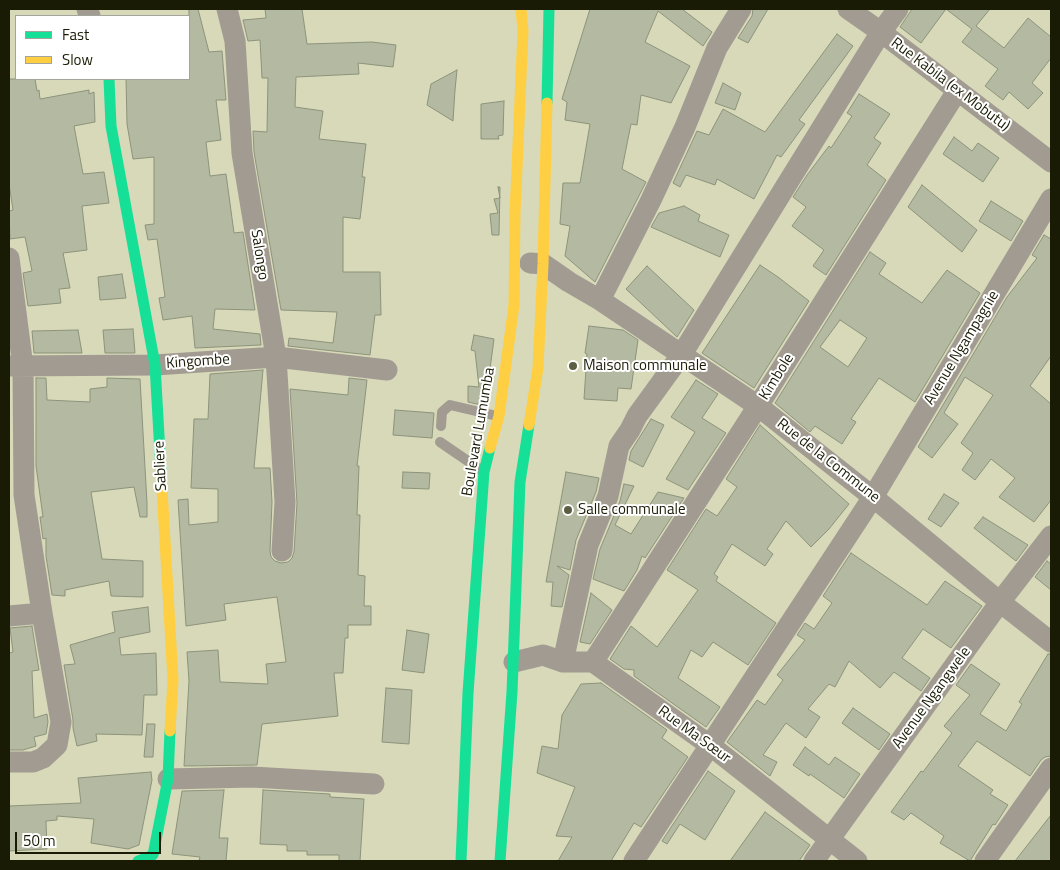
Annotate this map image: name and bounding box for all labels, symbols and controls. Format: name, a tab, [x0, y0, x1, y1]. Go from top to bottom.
legend	[15, 15, 190, 80]
text: Fast	[62, 23, 89, 46]
street label: Rue Kabila (ex Mobutu)	[887, 34, 1013, 136]
text: Slow	[62, 48, 93, 71]
street label: Salongo	[246, 229, 272, 281]
street label: Avenue Ngampagnie	[921, 288, 1003, 408]
street label: Kingombe	[166, 351, 230, 373]
street label: Kimbole	[756, 351, 798, 403]
place label: Maison communale	[583, 357, 707, 375]
marker: Maison communale	[567, 360, 579, 372]
street label: Boulevard Lumumba	[459, 366, 499, 498]
street label: Rue de la Commune	[773, 415, 883, 507]
street label: Sabliere	[151, 440, 171, 492]
place label: Salle communale	[578, 501, 685, 519]
marker: Salle communale	[562, 504, 574, 516]
street label: Avenue Ngangwele	[889, 644, 975, 752]
street label: Rue Ma Sœur	[654, 703, 734, 767]
scale bar	[18, 822, 164, 854]
text: 50 m	[23, 829, 56, 852]

